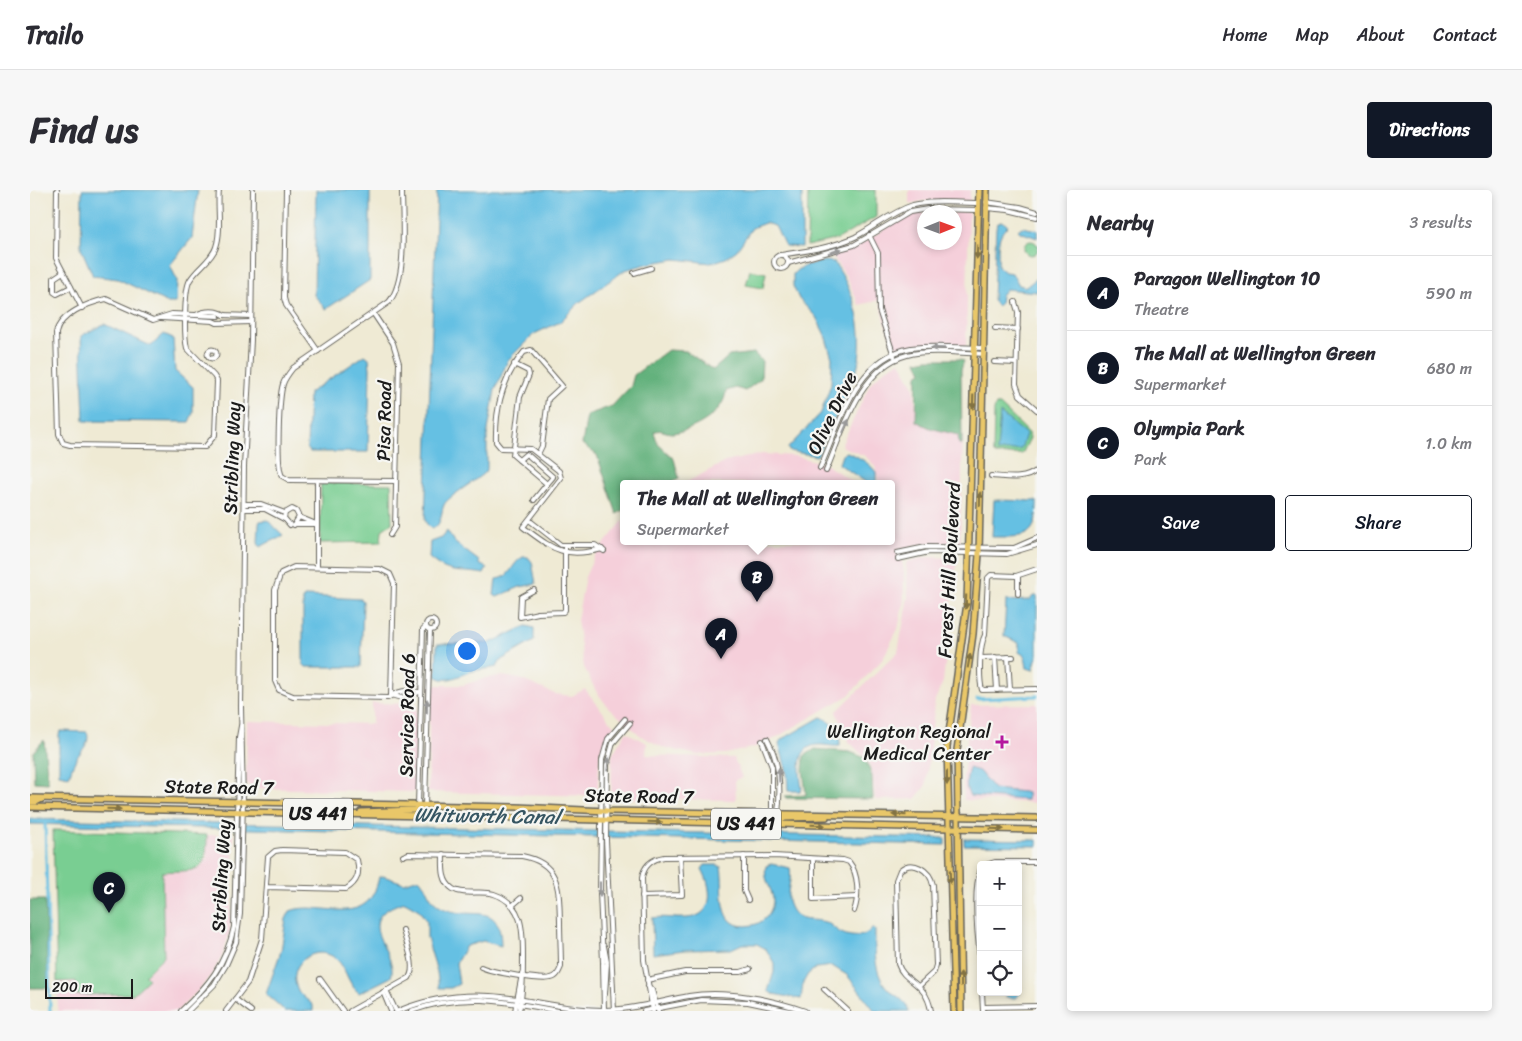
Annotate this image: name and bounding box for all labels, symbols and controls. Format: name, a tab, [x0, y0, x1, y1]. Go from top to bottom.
text: Trailo	[25, 14, 83, 56]
text: Home	[1223, 19, 1268, 51]
text: Map	[1296, 19, 1329, 51]
text: About	[1357, 19, 1405, 51]
text: Contact	[1433, 19, 1497, 51]
text: Find us	[30, 99, 138, 161]
button: Directions	[1367, 102, 1492, 158]
text: Nearby	[1087, 204, 1153, 242]
north arrow	[917, 205, 962, 250]
text: 3 results	[1409, 208, 1472, 237]
one-way arrow	[973, 244, 981, 260]
one-way arrow	[828, 247, 843, 255]
text: Paragon Wellington 10	[1134, 262, 1320, 295]
text: A	[1098, 279, 1108, 308]
text: 590 m	[1426, 279, 1472, 308]
text: Theatre	[1134, 295, 1189, 324]
text: The Mall at Wellington Green	[1134, 337, 1376, 370]
one-way arrow	[930, 343, 946, 351]
text: B	[1098, 354, 1108, 383]
text: 680 m	[1427, 354, 1472, 383]
street label: Olive Drive	[798, 365, 867, 460]
text: Supermarket	[1134, 370, 1226, 399]
street label: Pisa Road	[367, 379, 401, 462]
one-way arrow	[968, 395, 976, 411]
street label: Stribling Way	[214, 401, 250, 515]
text: Olympia Park	[1134, 412, 1245, 445]
one-way arrow	[842, 419, 850, 433]
text: C	[1098, 429, 1108, 458]
text: 1.0 km	[1425, 429, 1472, 458]
text: Park	[1134, 445, 1167, 474]
street label: Forest Hill Boulevard	[928, 479, 970, 659]
popup	[620, 480, 895, 545]
text: The Mall at Wellington Green	[637, 482, 878, 515]
one-way arrow	[976, 490, 984, 506]
button: Save	[1087, 495, 1275, 551]
button: Share	[1285, 495, 1472, 551]
text: Supermarket	[637, 515, 729, 544]
pin: B	[741, 561, 773, 602]
one-way arrow	[962, 594, 970, 610]
pin: A	[705, 618, 737, 659]
your location	[454, 638, 480, 664]
one-way arrow	[966, 652, 974, 668]
street label: Service Road 6	[389, 653, 425, 777]
one-way arrow	[423, 697, 431, 713]
place label: Wellington Regional Medical Center	[827, 715, 992, 770]
marker: Wellington Regional Medical Center	[995, 735, 1009, 749]
one-way arrow	[604, 755, 612, 771]
one-way arrow	[774, 767, 782, 783]
street label: State Road 7	[164, 770, 275, 804]
one-way arrow	[943, 770, 951, 786]
street label: State Road 7	[584, 779, 695, 813]
water label: Whitworth Canal	[414, 797, 564, 835]
road number: US 441	[283, 798, 353, 830]
one-way arrow	[106, 805, 122, 813]
road number: US 441	[711, 808, 781, 840]
one-way arrow	[890, 810, 906, 818]
one-way arrow	[648, 818, 664, 826]
street label: Stribling Way	[202, 819, 240, 933]
one-way arrow	[810, 821, 826, 829]
one-way arrow	[990, 825, 1006, 833]
map controls	[977, 861, 1022, 996]
button: +	[977, 861, 1022, 906]
one-way arrow	[946, 870, 954, 886]
pin: C	[93, 872, 125, 913]
one-way arrow	[596, 881, 604, 897]
button: −	[977, 906, 1022, 951]
button: locate	[977, 951, 1022, 996]
one-way arrow	[956, 971, 964, 987]
text: 200 m	[52, 975, 92, 1000]
scale bar	[45, 976, 132, 999]

